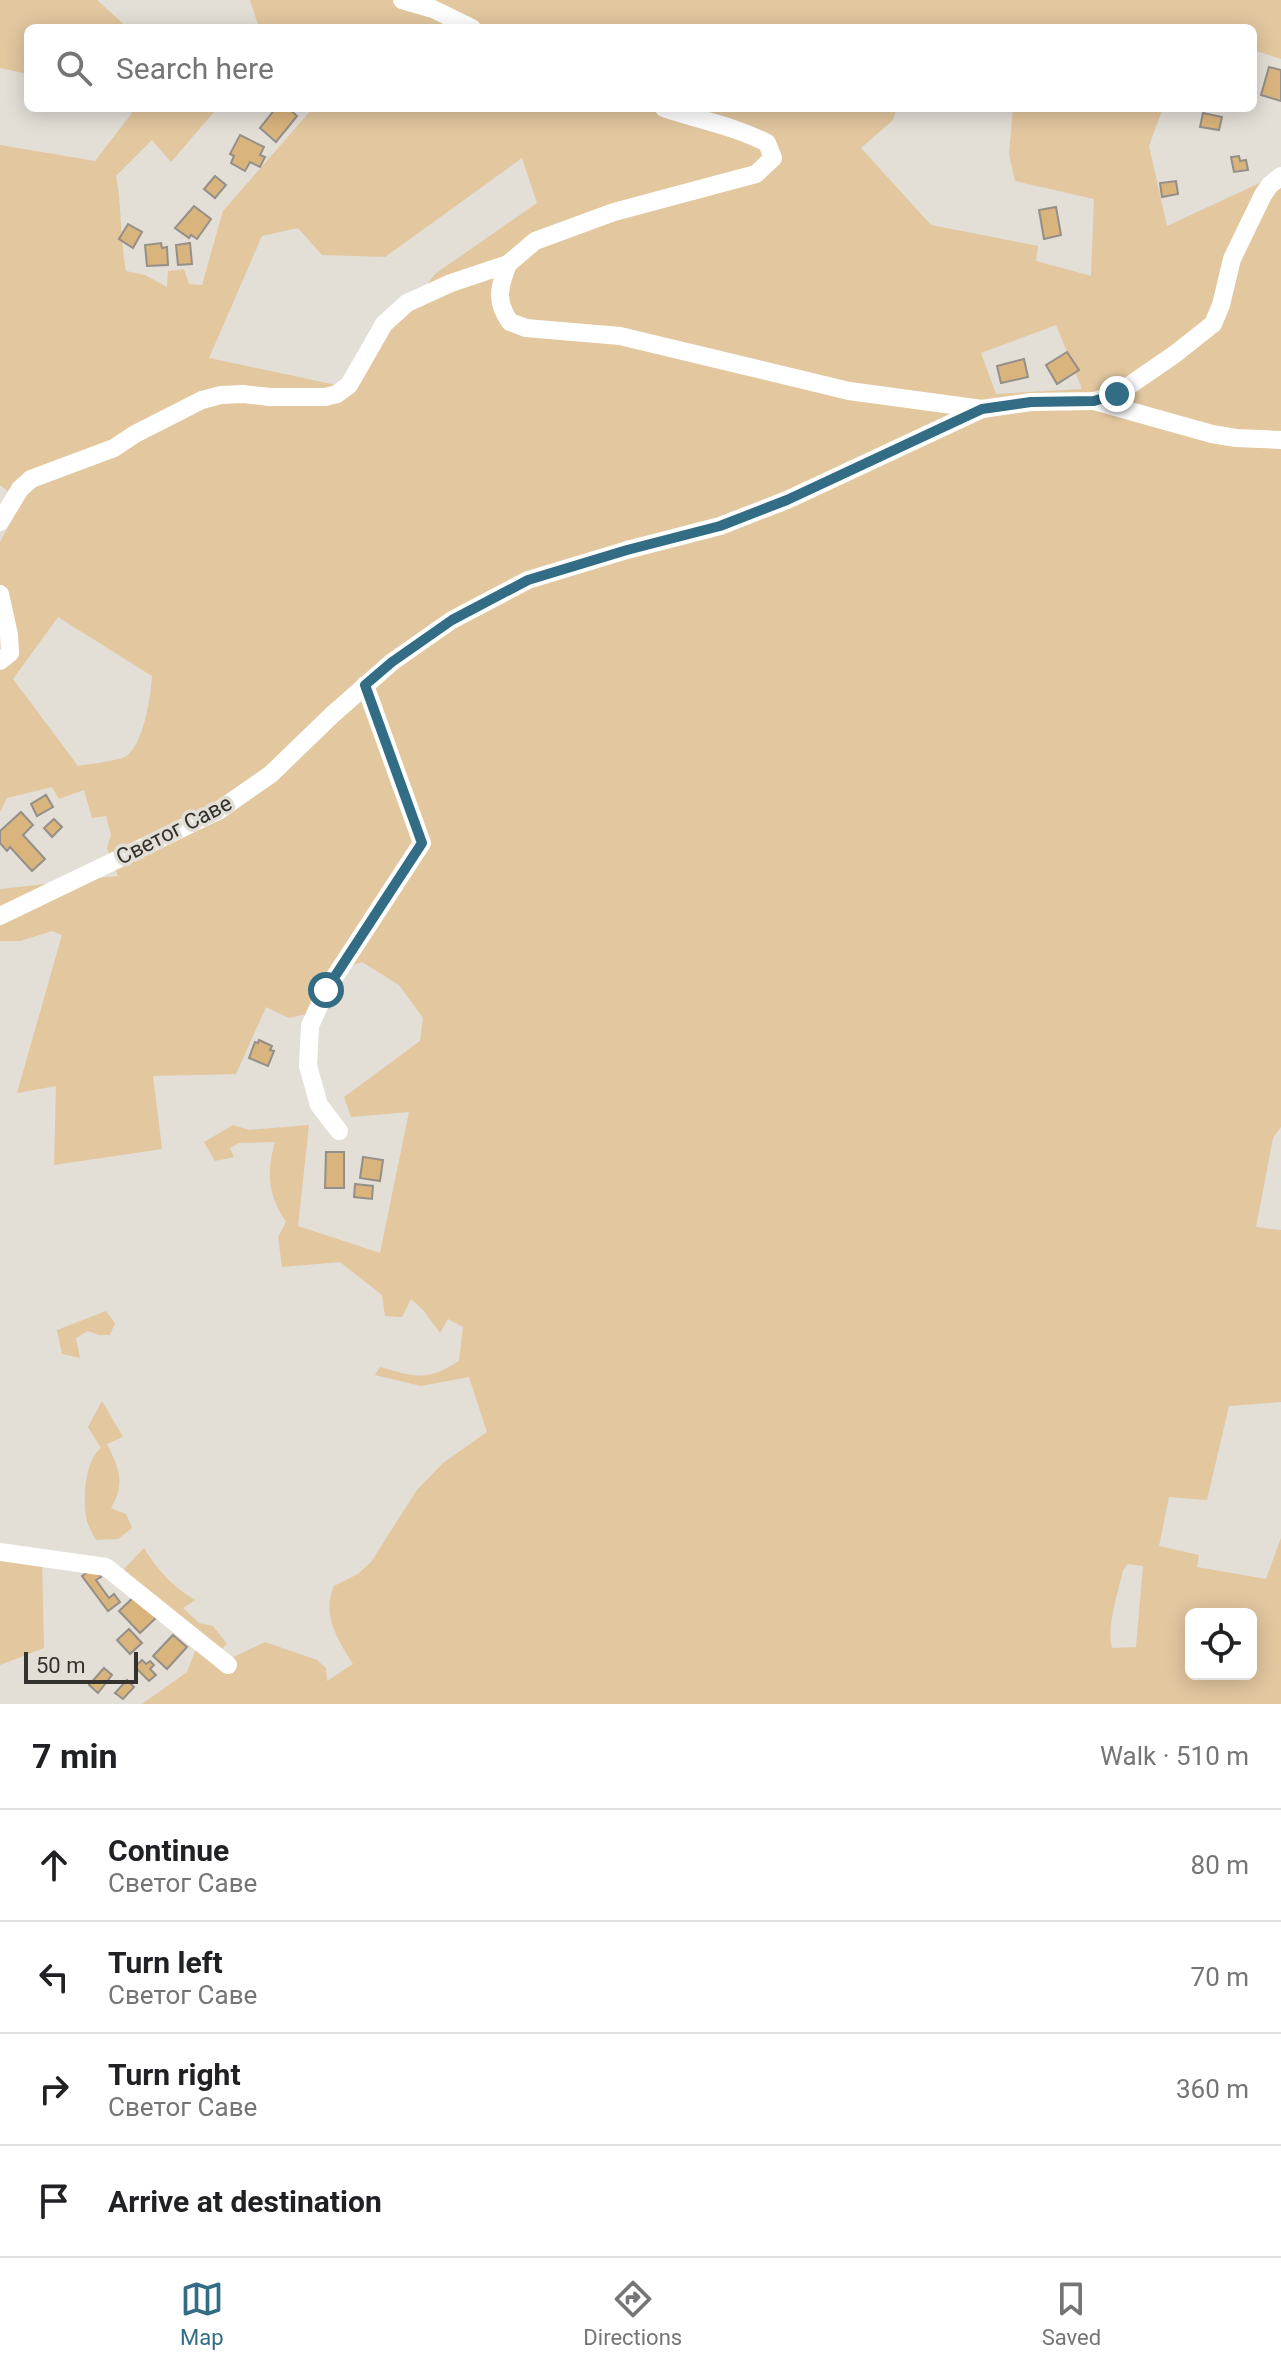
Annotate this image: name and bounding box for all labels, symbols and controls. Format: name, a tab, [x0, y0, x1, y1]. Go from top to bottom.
search box	[24, 24, 1257, 112]
icon: search	[52, 46, 96, 90]
text: Search here	[116, 51, 274, 86]
route end	[1099, 376, 1135, 412]
street label: Светог Саве	[112, 790, 236, 870]
route start	[308, 972, 344, 1008]
map controls	[1185, 1608, 1257, 1680]
button: locate	[1185, 1608, 1257, 1680]
scale bar	[24, 1648, 138, 1684]
text: 50 m	[36, 1653, 85, 1678]
text: 7 min	[32, 1736, 117, 1776]
text: Walk · 510 m	[1100, 1741, 1249, 1771]
text: Continue	[108, 1833, 229, 1868]
icon: ahead	[32, 1843, 76, 1887]
text: 80 m	[1191, 1850, 1249, 1880]
text: Светог Саве	[108, 1868, 257, 1898]
text: Turn left	[108, 1945, 223, 1980]
icon: left	[32, 1955, 76, 1999]
text: 70 m	[1191, 1962, 1249, 1992]
text: Светог Саве	[108, 1980, 257, 2010]
text: Turn right	[108, 2057, 241, 2092]
icon: right	[32, 2067, 76, 2111]
text: 360 m	[1176, 2074, 1249, 2104]
text: Светог Саве	[108, 2092, 257, 2122]
icon: arrive	[32, 2179, 76, 2223]
text: Arrive at destination	[108, 2184, 382, 2219]
tab: Map	[180, 2277, 224, 2350]
tab: Directions	[583, 2277, 682, 2350]
tab: Saved	[1042, 2277, 1101, 2350]

